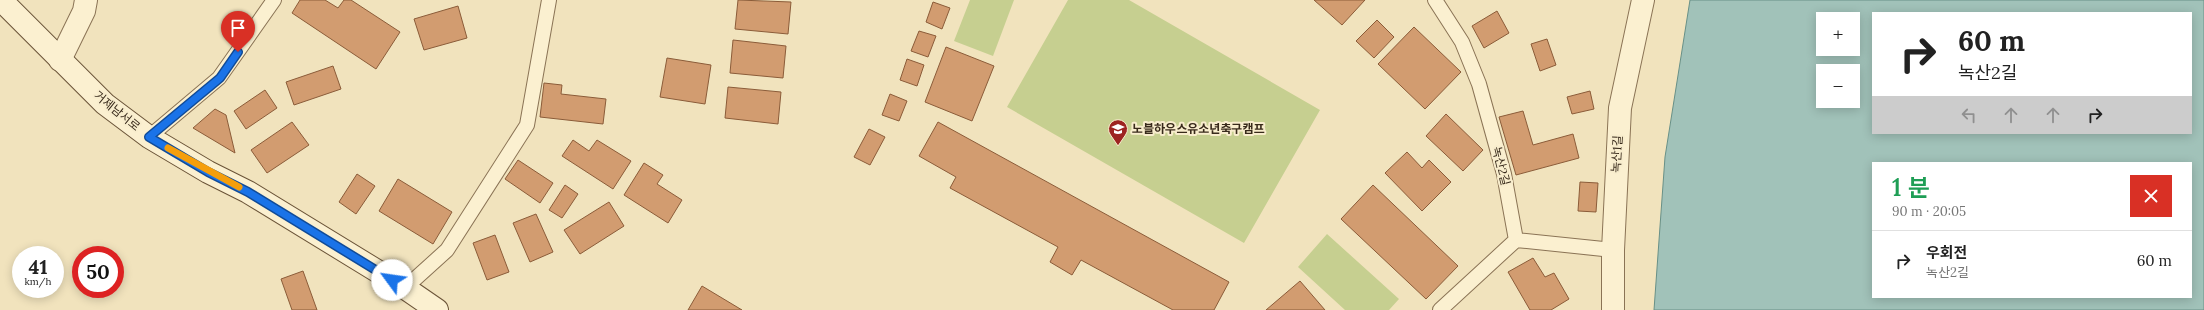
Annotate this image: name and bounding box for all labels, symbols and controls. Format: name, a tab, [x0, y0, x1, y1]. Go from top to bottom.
pin	[221, 11, 255, 52]
map controls	[1816, 12, 1860, 108]
button: +	[1816, 12, 1860, 56]
icon: arrive	[227, 17, 249, 39]
text: 60 m	[1958, 23, 2025, 59]
icon: right	[1892, 28, 1944, 80]
text: 녹산2길	[1958, 61, 2017, 84]
button: −	[1816, 64, 1860, 108]
street label: 거제남서로	[91, 87, 143, 134]
icon: left	[1958, 104, 1980, 126]
icon: ahead	[2000, 104, 2022, 126]
icon: ahead	[2042, 104, 2064, 126]
icon: right	[2084, 104, 2106, 126]
school or university icon: 노블하우스유소년축구캠프	[1107, 118, 1129, 146]
place label: 노블하우스유소년축구캠프	[1132, 121, 1264, 136]
street label: 녹산1길	[1608, 135, 1625, 173]
street label: 녹산2길	[1489, 145, 1514, 187]
text: 1 분	[1892, 172, 1930, 203]
button: close	[2130, 175, 2172, 217]
text: 90 m · 20:05	[1892, 203, 1966, 220]
text: 우회전	[1926, 243, 1967, 262]
speed limit sign: 50	[72, 246, 124, 298]
icon: right	[1892, 250, 1914, 272]
text: 60 m	[2137, 251, 2172, 270]
text: 41	[28, 254, 48, 279]
position arrow	[371, 259, 413, 301]
text: 녹산2길	[1926, 264, 1969, 281]
text: km/h	[24, 275, 52, 288]

